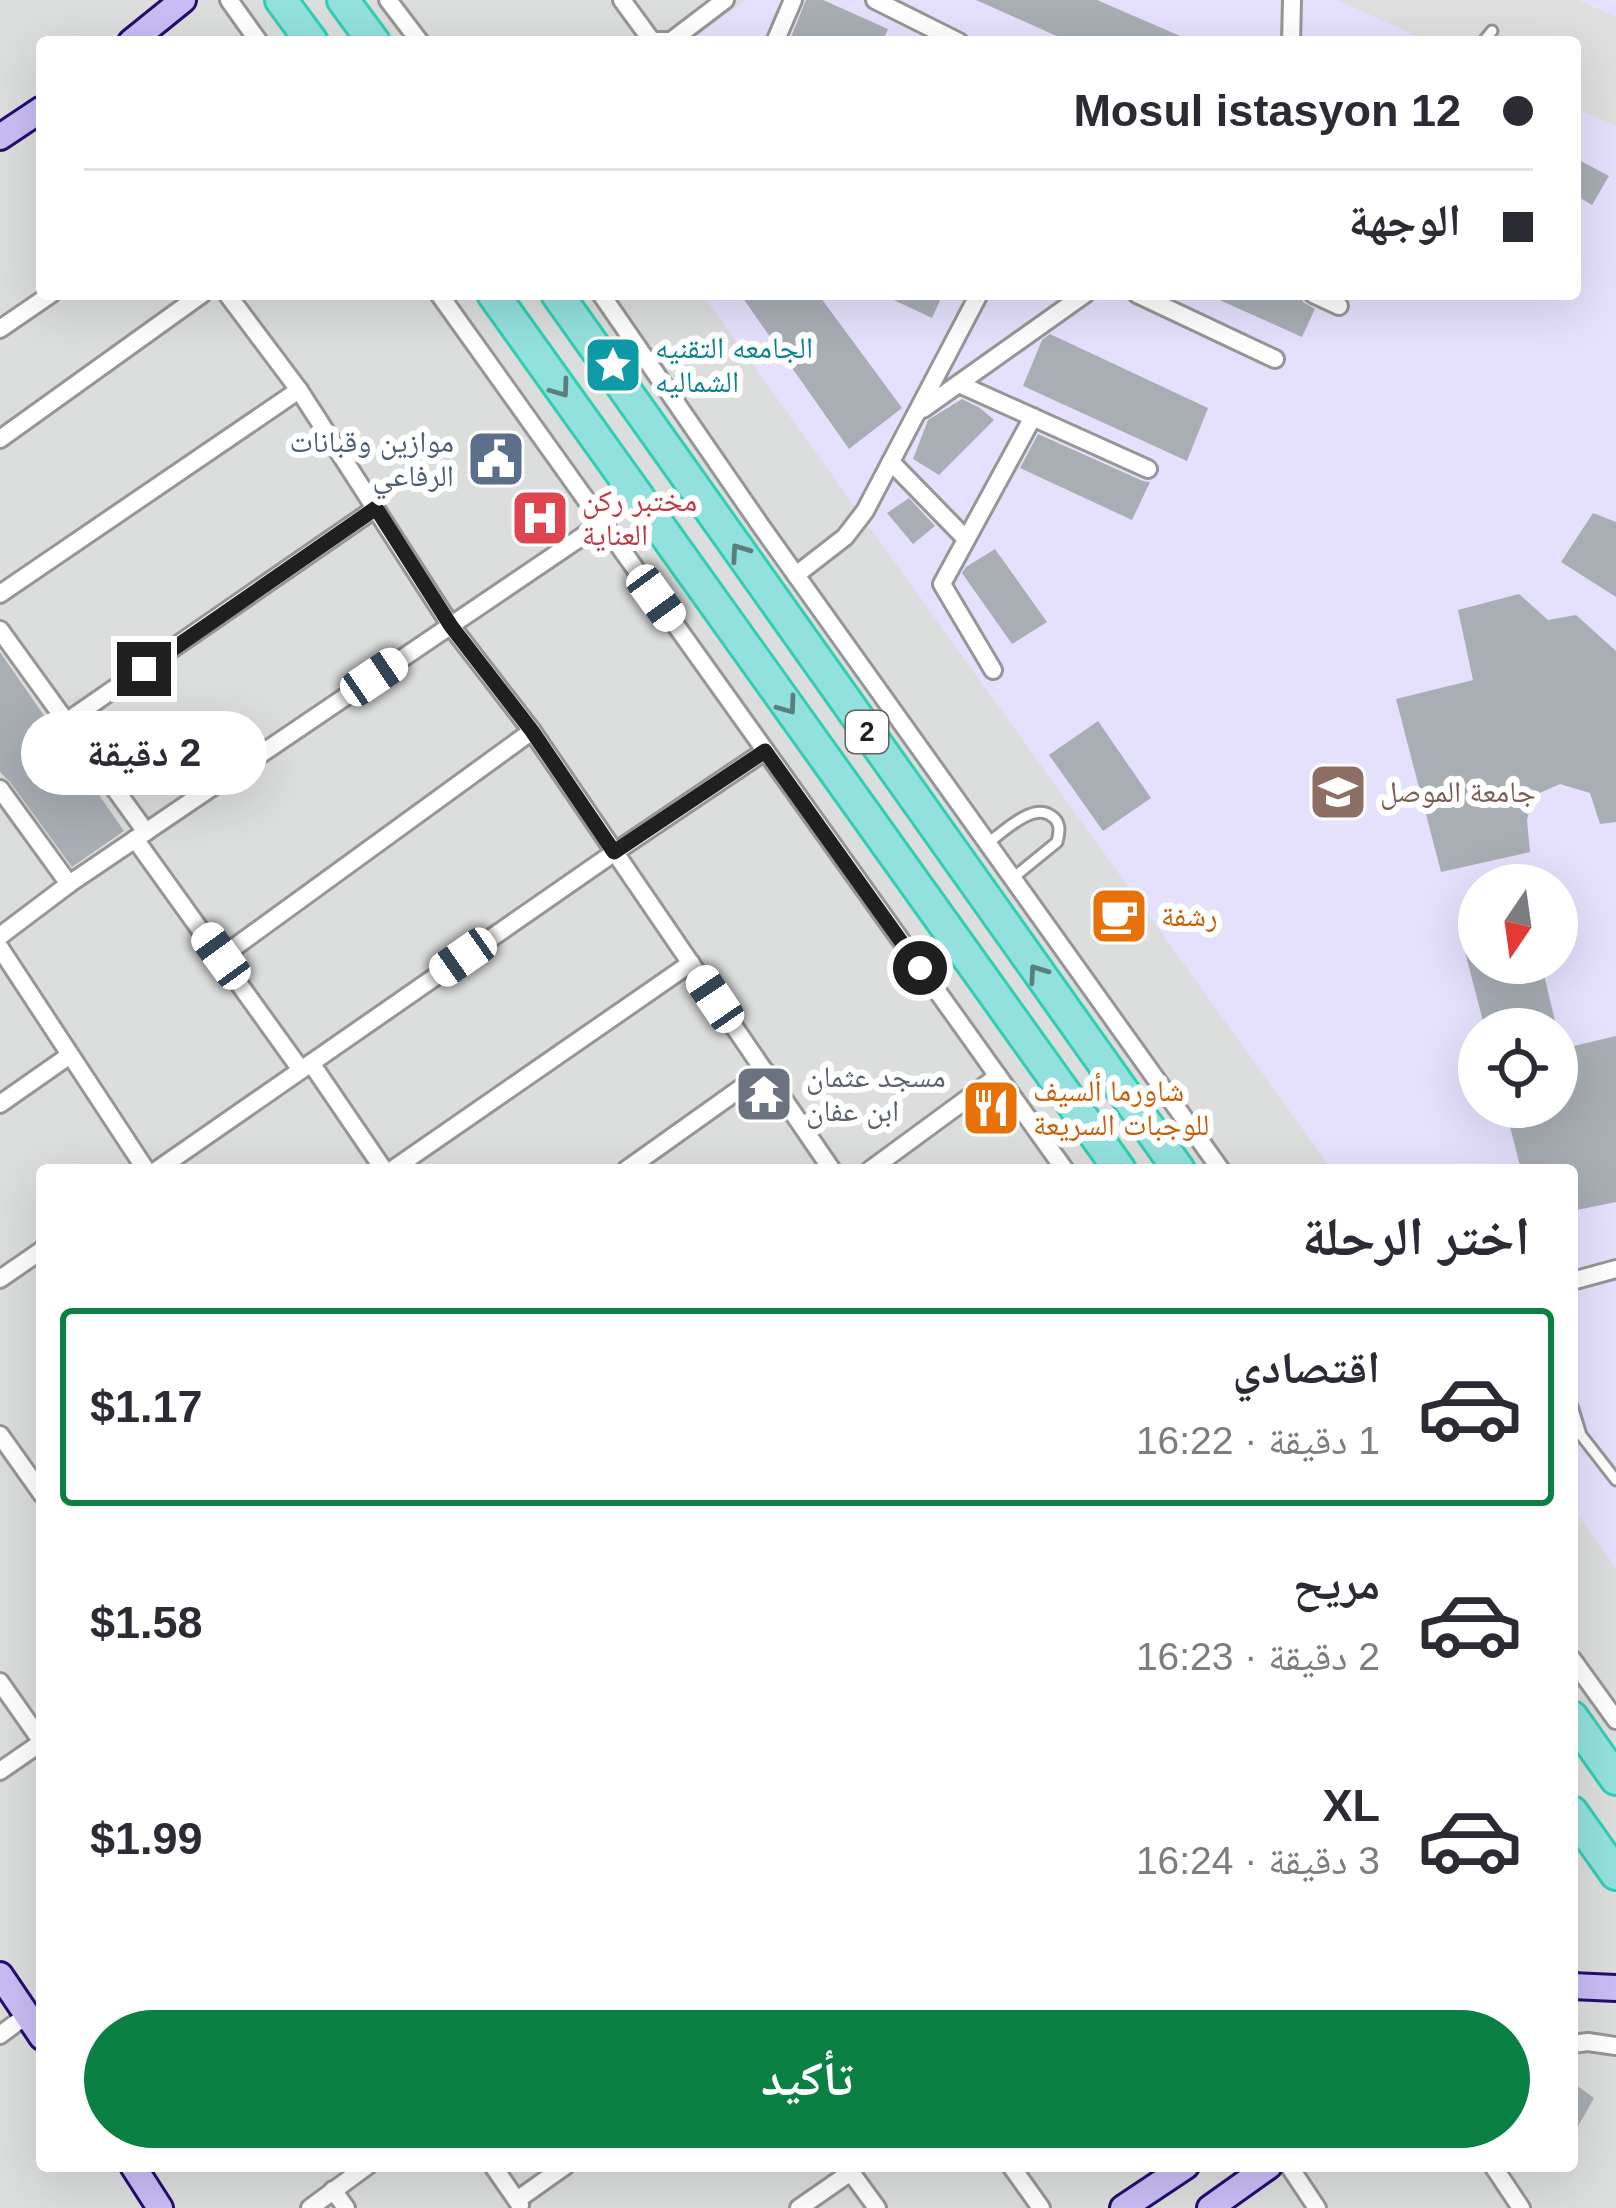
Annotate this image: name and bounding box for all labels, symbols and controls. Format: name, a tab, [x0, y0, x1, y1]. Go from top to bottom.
text: Mosul istasyon 12	[1073, 85, 1461, 136]
text: الوجهة	[1348, 195, 1461, 246]
place label: الجامعه التقنيه الشماليه	[655, 331, 813, 399]
place icon: الجامعه التقنيه الشماليه	[582, 334, 644, 396]
one-way arrow	[547, 376, 569, 398]
place label: موازين وقبانات الرفاعي	[289, 425, 454, 500]
public building icon: موازين وقبانات الرفاعي	[465, 428, 527, 490]
place label: مختبر ركن العناية	[582, 484, 697, 552]
hospital icon: مختبر ركن العناية	[509, 487, 571, 549]
one-way arrow	[731, 543, 753, 565]
car	[620, 558, 692, 638]
route end	[117, 642, 171, 696]
car	[334, 642, 414, 712]
one-way arrow	[774, 693, 796, 715]
callout: 2 دقيقة	[21, 711, 267, 795]
road number: 2	[846, 711, 888, 753]
text: 2 دقيقة	[87, 731, 201, 774]
school or university icon: جامعة الموصل	[1307, 761, 1369, 823]
place label: جامعة الموصل	[1380, 775, 1536, 810]
north arrow	[1458, 864, 1578, 984]
map controls	[1458, 864, 1578, 1128]
cafe icon: رشفة	[1088, 885, 1150, 947]
place label: رشفة	[1161, 899, 1218, 932]
car	[185, 916, 257, 996]
car	[423, 922, 503, 992]
route start	[893, 941, 947, 995]
car	[680, 959, 750, 1039]
one-way arrow	[1029, 964, 1051, 986]
button: locate	[1458, 1008, 1578, 1128]
place label: مسجد عثمان ابن عفان	[806, 1060, 946, 1129]
temple icon: مسجد عثمان ابن عفان	[733, 1063, 795, 1125]
place label: شاورما ألسيف للوجبات السريعة	[1033, 1072, 1209, 1142]
restaurant icon: شاورما ألسيف للوجبات السريعة	[960, 1077, 1022, 1139]
text: اختر الرحلة	[1302, 1206, 1530, 1266]
text: اقتصادي	[1233, 1342, 1380, 1393]
icon: car	[1416, 1353, 1524, 1461]
text: $1.17	[90, 1381, 203, 1432]
text: 1 دقيقة · 16:22	[1136, 1419, 1380, 1462]
text: مريح	[1293, 1558, 1380, 1609]
icon: car	[1416, 1569, 1524, 1677]
text: $1.58	[90, 1597, 203, 1648]
text: 2 دقيقة · 16:23	[1136, 1635, 1380, 1678]
text: XL	[1322, 1780, 1380, 1831]
icon: car	[1416, 1785, 1524, 1893]
text: $1.99	[90, 1813, 203, 1864]
text: 3 دقيقة · 16:24	[1136, 1839, 1380, 1882]
button: تأكيد	[84, 2010, 1530, 2148]

